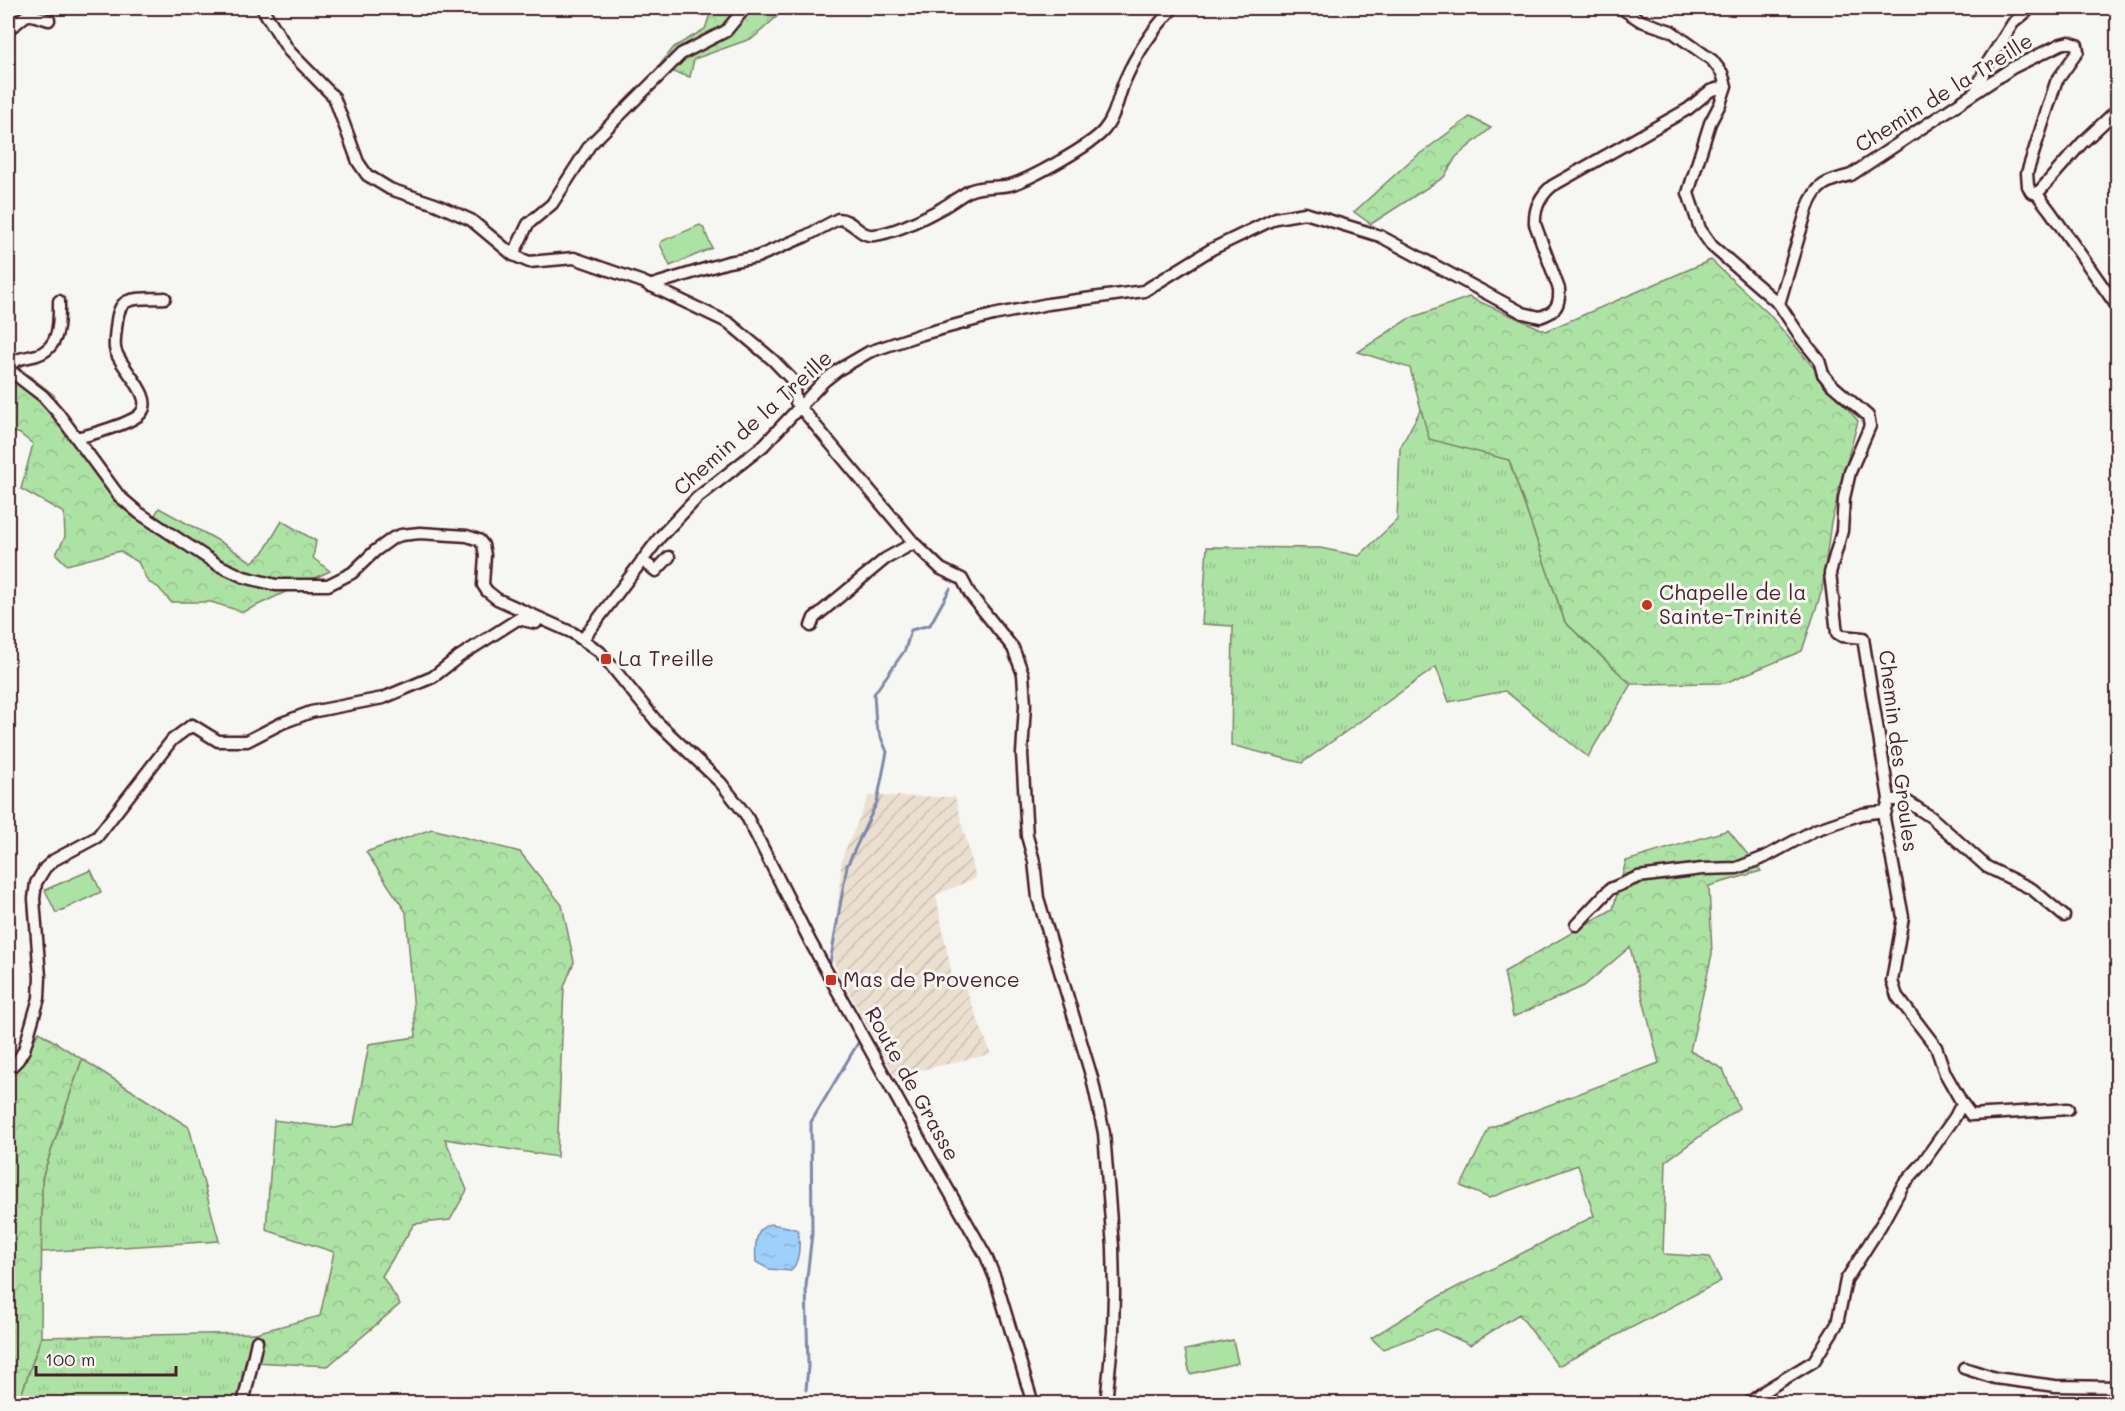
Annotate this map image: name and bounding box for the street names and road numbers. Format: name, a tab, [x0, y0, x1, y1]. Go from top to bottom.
street label: Chemin de la Treille	[1849, 26, 2037, 157]
street label: Chemin de la Treille	[667, 343, 837, 500]
street label: Chemin des Groules	[1874, 648, 1925, 853]
street label: Route de Grasse	[860, 1002, 967, 1165]

